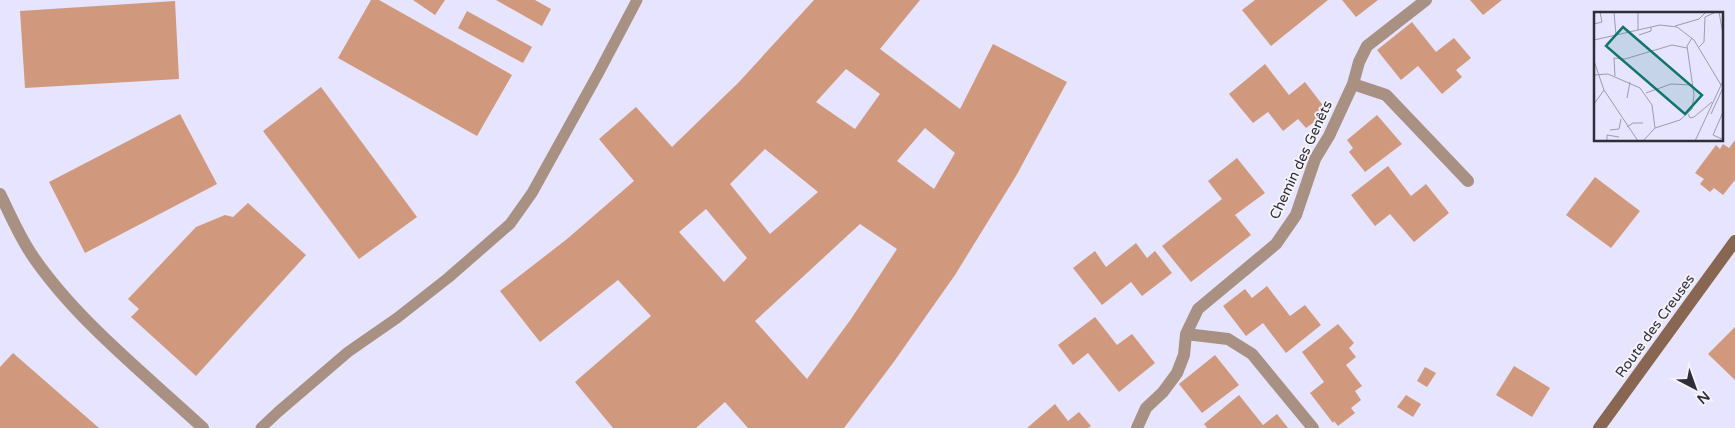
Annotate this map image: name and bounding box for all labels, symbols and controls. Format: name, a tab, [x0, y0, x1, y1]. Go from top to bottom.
inset map	[1594, 12, 1722, 141]
street label: Chemin des Genêts	[1266, 98, 1336, 222]
street label: Route des Creuses	[1612, 271, 1698, 381]
north arrow	[1670, 363, 1720, 413]
text: N	[1693, 387, 1713, 408]

